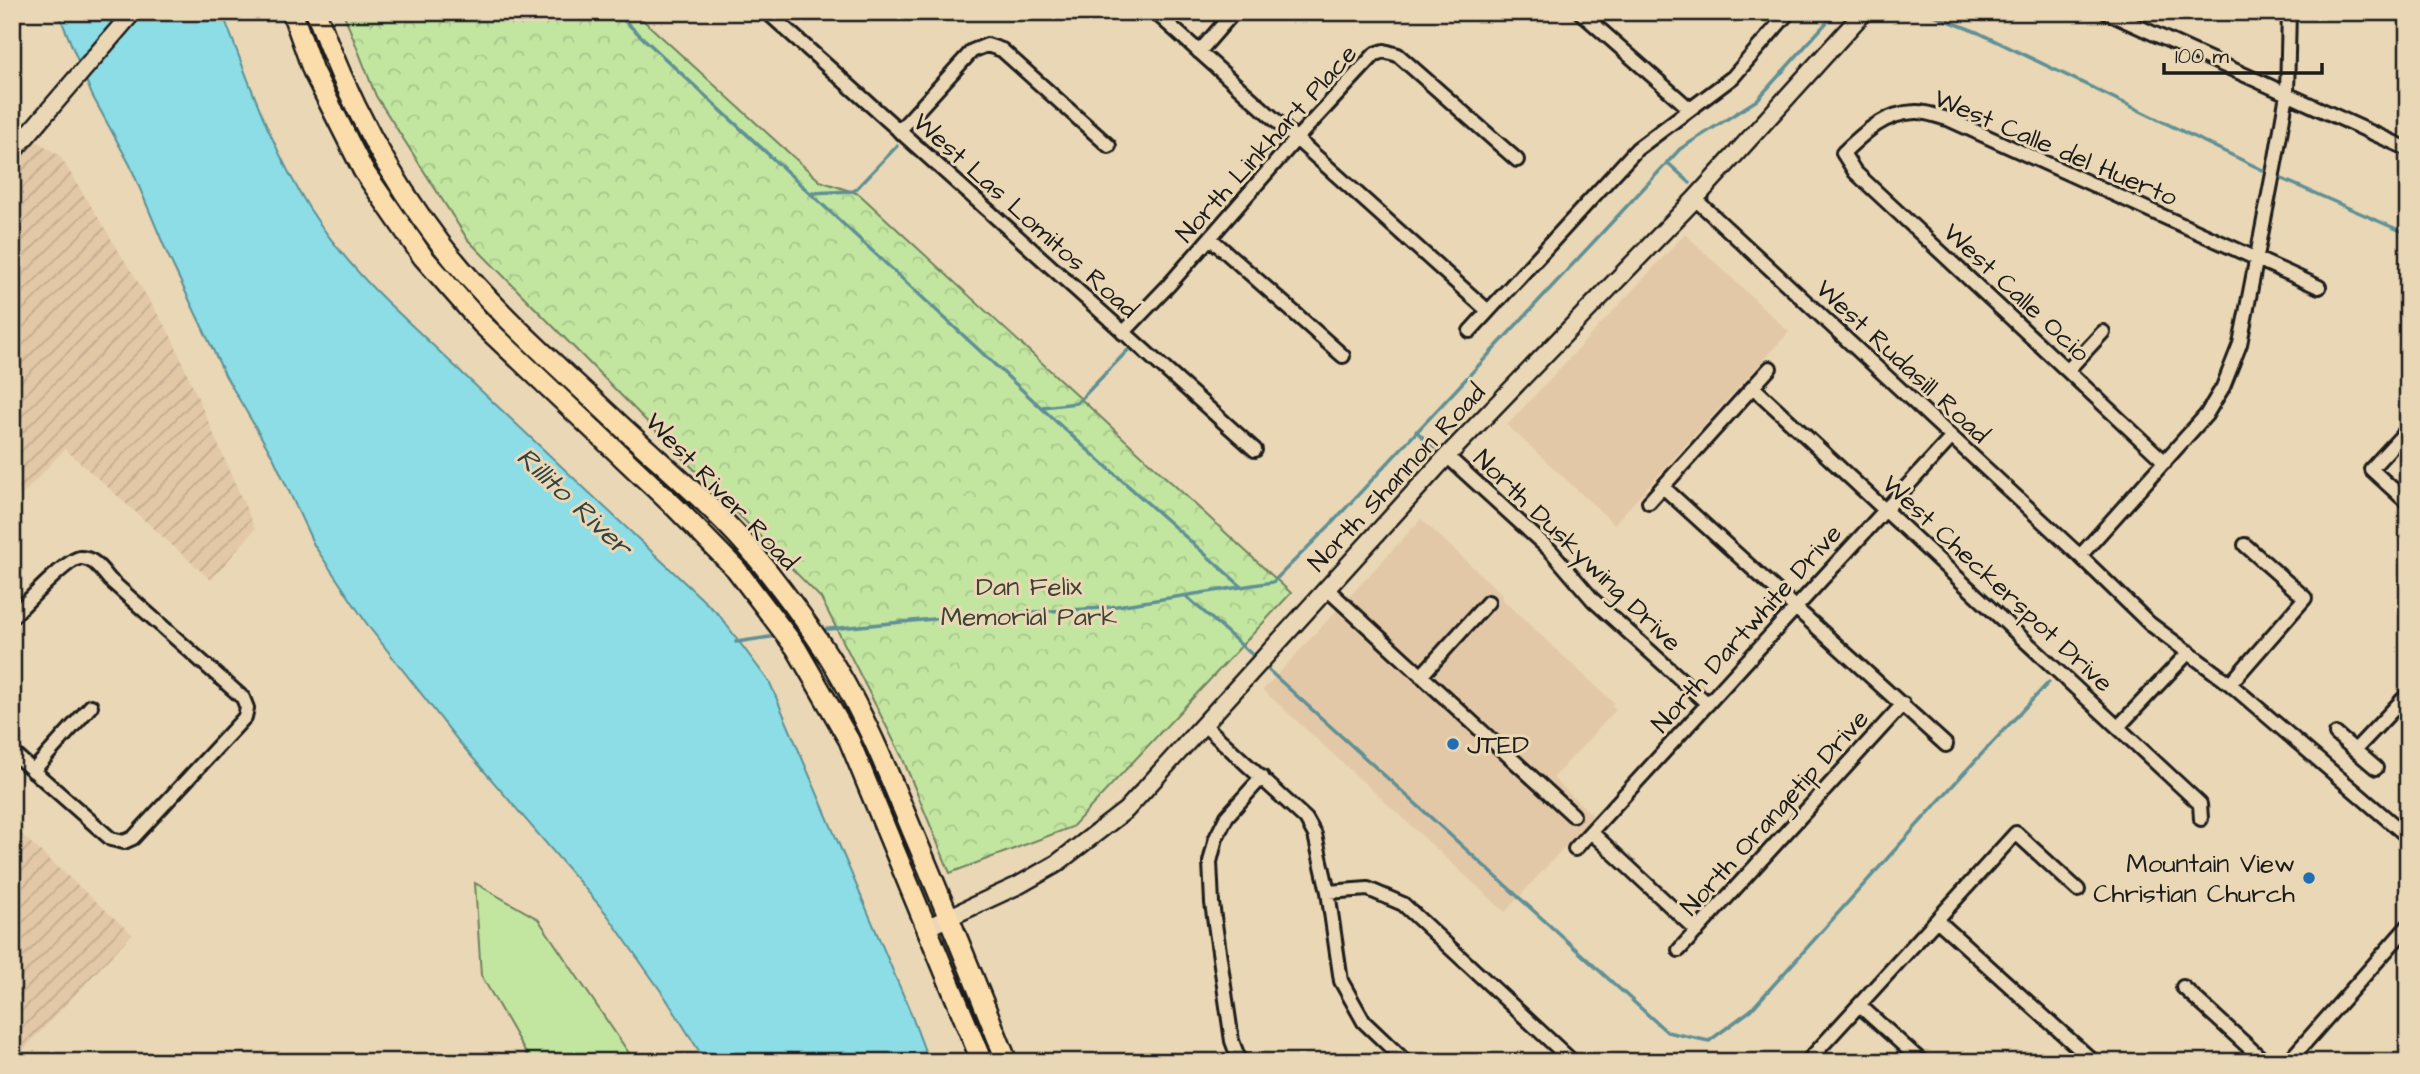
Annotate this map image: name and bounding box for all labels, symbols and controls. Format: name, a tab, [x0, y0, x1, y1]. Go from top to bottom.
scale bar	[2164, 32, 2322, 76]
street label: North Linkhart Place	[1168, 37, 1366, 251]
text: 100 m	[2175, 42, 2230, 71]
street label: West Calle del Huerto	[1928, 80, 2183, 216]
street label: West Las Lomitos Road	[905, 105, 1146, 327]
street label: West Calle Ocio	[1935, 215, 2098, 371]
street label: West Rudasill Road	[1807, 271, 1997, 452]
street label: North Shannon Road	[1300, 376, 1494, 580]
street label: West River Road	[636, 405, 806, 579]
water label: Rillito River	[508, 438, 642, 567]
street label: North Duskywing Drive	[1464, 442, 1689, 661]
street label: West Checkerspot Drive	[1874, 467, 2121, 701]
street label: North Dartwhite Drive	[1643, 516, 1850, 741]
park label: Dan Felix Memorial Park	[941, 569, 1117, 635]
street label: North Orangetip Drive	[1672, 702, 1879, 925]
place label: JTED	[1467, 727, 1529, 763]
marker: JTED	[1445, 736, 1461, 752]
place label: Mountain View Christian Church	[2093, 846, 2295, 912]
marker: Mountain View Christian Church	[2301, 870, 2317, 886]

